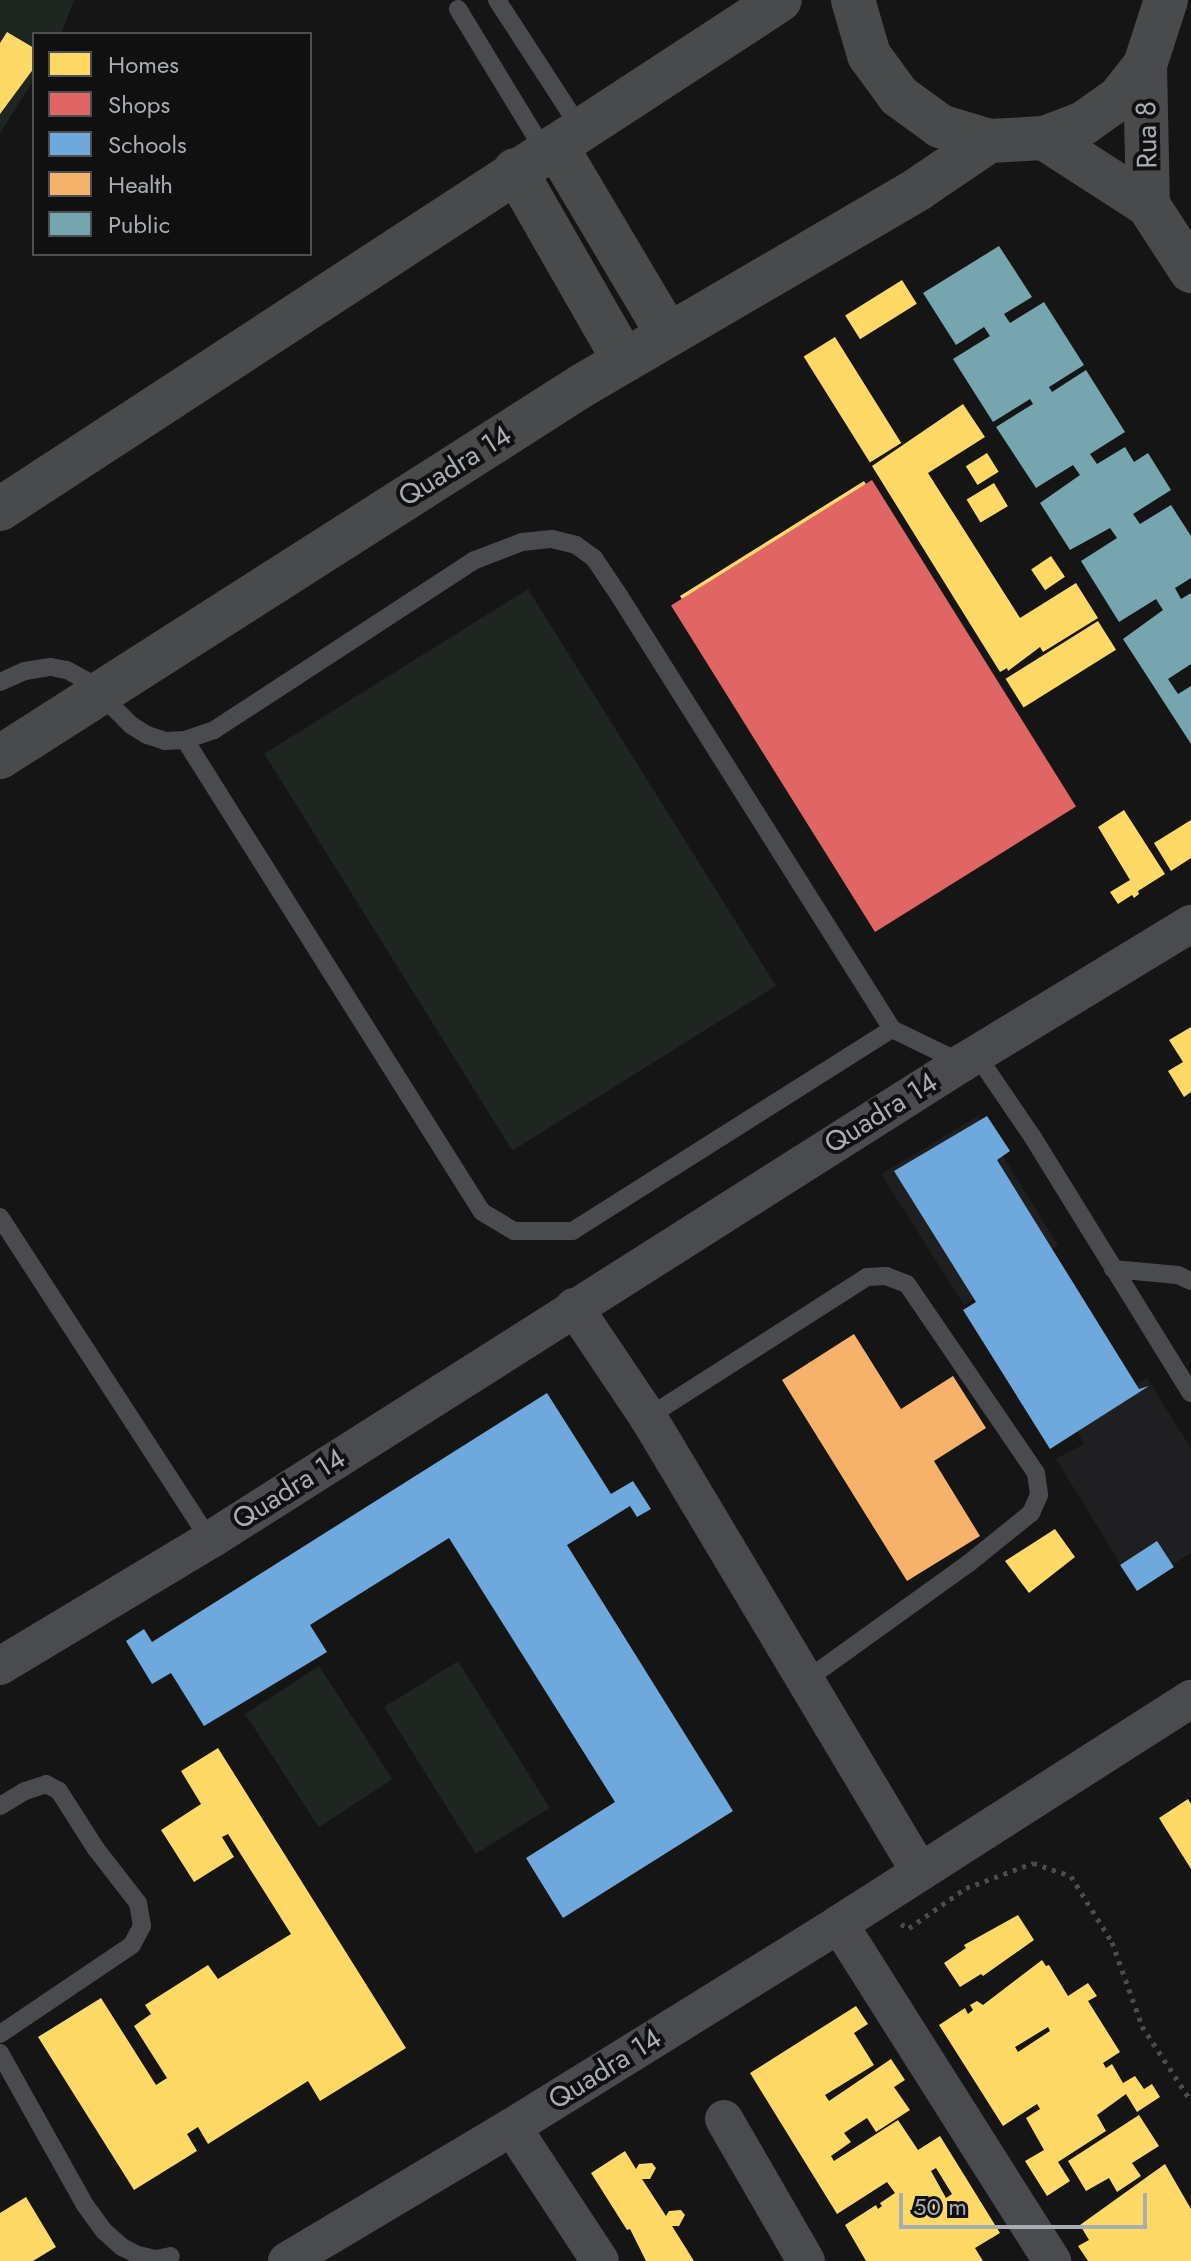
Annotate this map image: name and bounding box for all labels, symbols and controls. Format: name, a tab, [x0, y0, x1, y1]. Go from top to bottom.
legend	[32, 32, 312, 256]
text: Homes	[108, 47, 179, 82]
text: Shops	[108, 87, 170, 122]
street label: Rua 8	[1130, 101, 1164, 169]
text: Schools	[108, 127, 187, 162]
text: Health	[108, 167, 173, 202]
text: Public	[108, 207, 170, 242]
street label: Quadra 14	[392, 418, 518, 514]
street label: Quadra 14	[818, 1065, 944, 1161]
street label: Quadra 14	[226, 1441, 352, 1537]
street label: Quadra 14	[542, 2021, 668, 2117]
scale bar	[903, 2177, 1151, 2227]
text: 50 m	[913, 2189, 967, 2224]

